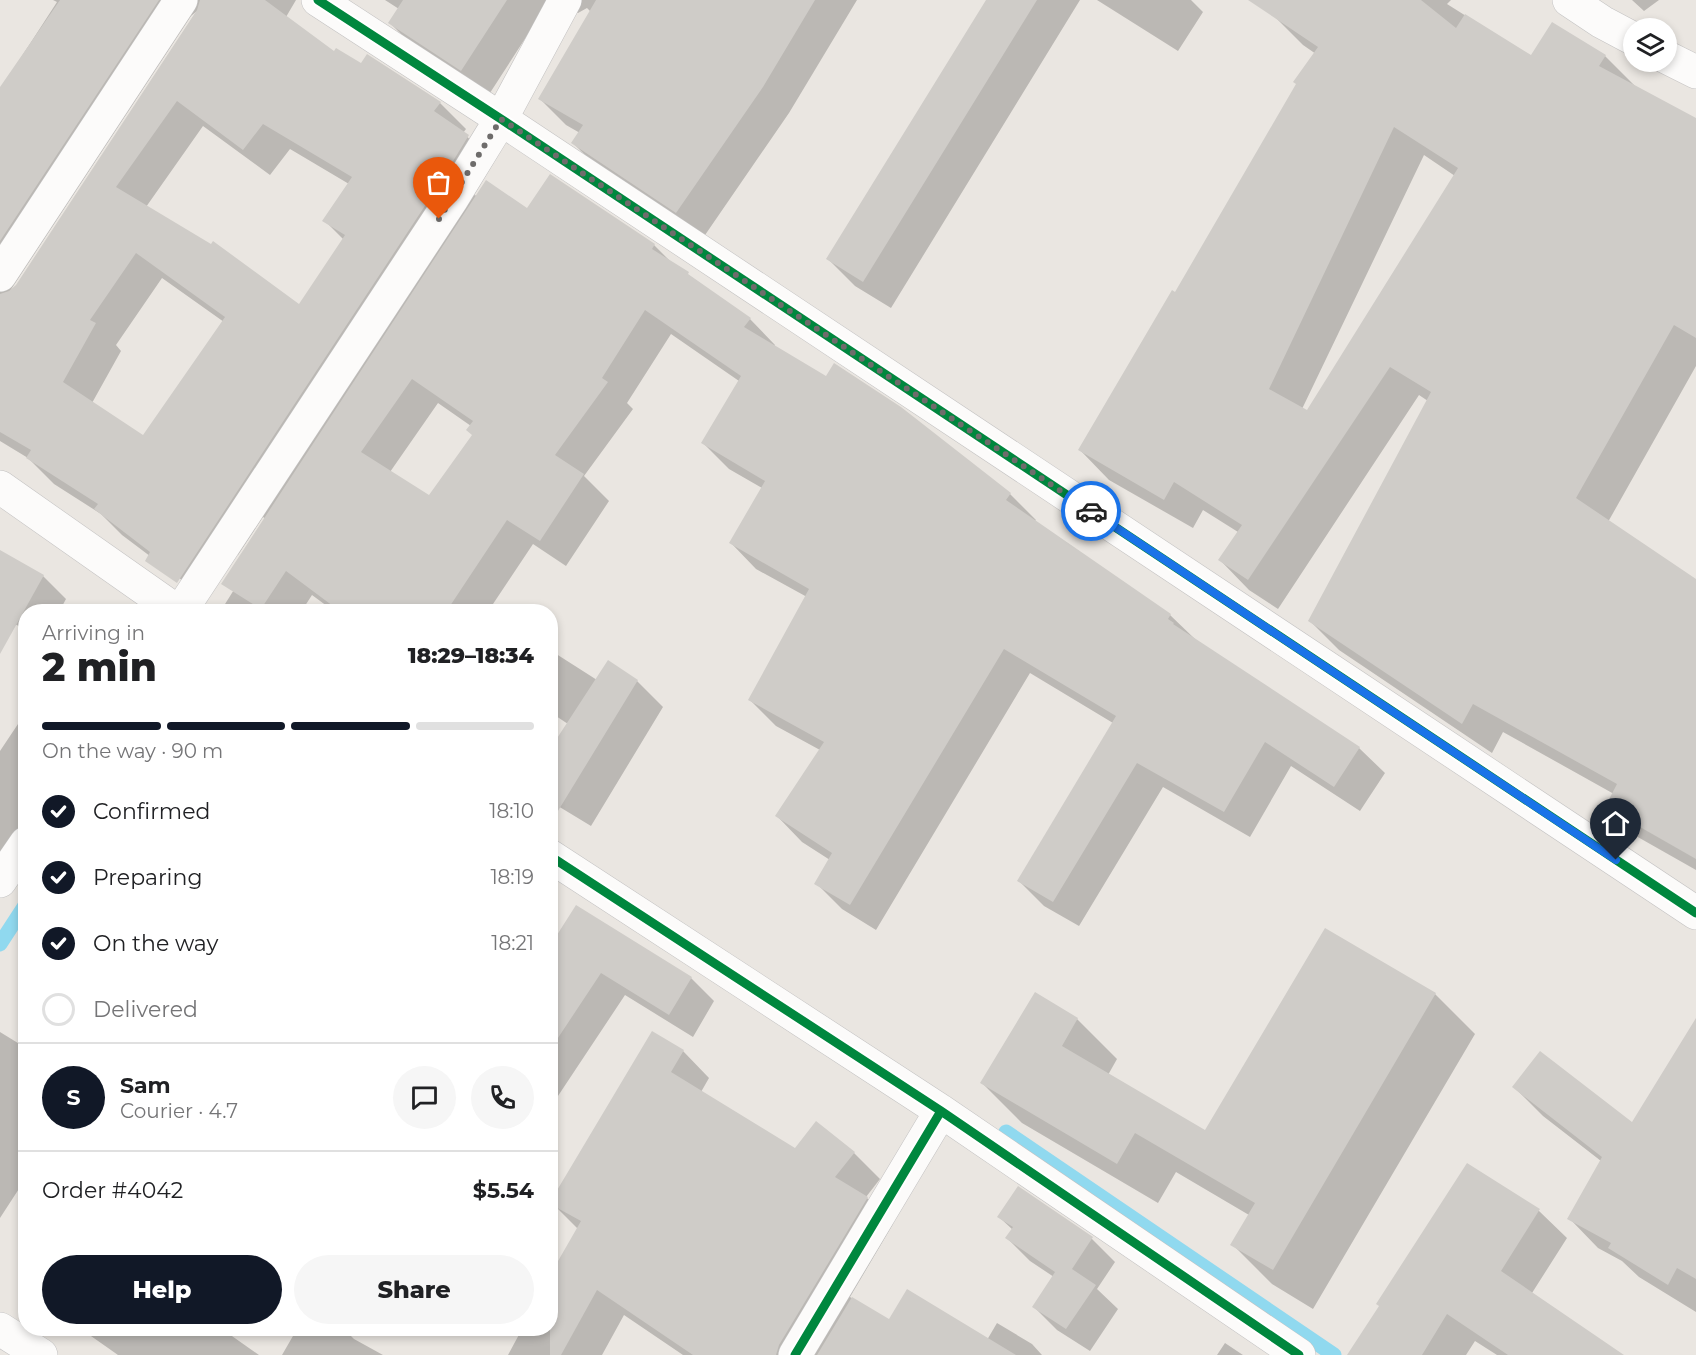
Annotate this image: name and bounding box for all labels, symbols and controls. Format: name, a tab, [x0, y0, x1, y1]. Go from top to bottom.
map controls	[1623, 18, 1677, 72]
button: layers	[1623, 18, 1677, 72]
pin	[413, 157, 464, 219]
icon: bag	[422, 166, 455, 199]
courier	[1061, 481, 1121, 541]
icon: car	[1075, 495, 1108, 528]
text: Arriving in	[42, 621, 145, 645]
text: 18:29–18:34	[408, 642, 534, 669]
text: 2 min	[42, 643, 157, 691]
text: On the way · 90 m	[42, 739, 223, 763]
icon: check	[42, 795, 75, 828]
text: Confirmed	[93, 798, 210, 825]
pin	[1590, 798, 1641, 860]
text: 18:10	[489, 799, 534, 823]
icon: home	[1599, 807, 1632, 840]
icon: check	[42, 861, 75, 894]
text: Preparing	[93, 864, 202, 891]
text: 18:19	[490, 865, 534, 889]
icon: check	[42, 927, 75, 960]
text: On the way	[93, 930, 218, 957]
text: 18:21	[491, 931, 534, 955]
text: Delivered	[93, 996, 198, 1023]
button: chat	[393, 1066, 456, 1129]
button: phone	[471, 1066, 534, 1129]
text: Sam	[120, 1072, 171, 1099]
text: S	[66, 1084, 81, 1111]
text: Courier · 4.7	[120, 1099, 238, 1123]
text: Order #4042	[42, 1177, 183, 1204]
text: $5.54	[473, 1177, 534, 1204]
button: Help	[42, 1255, 282, 1324]
button: Share	[294, 1255, 534, 1324]

